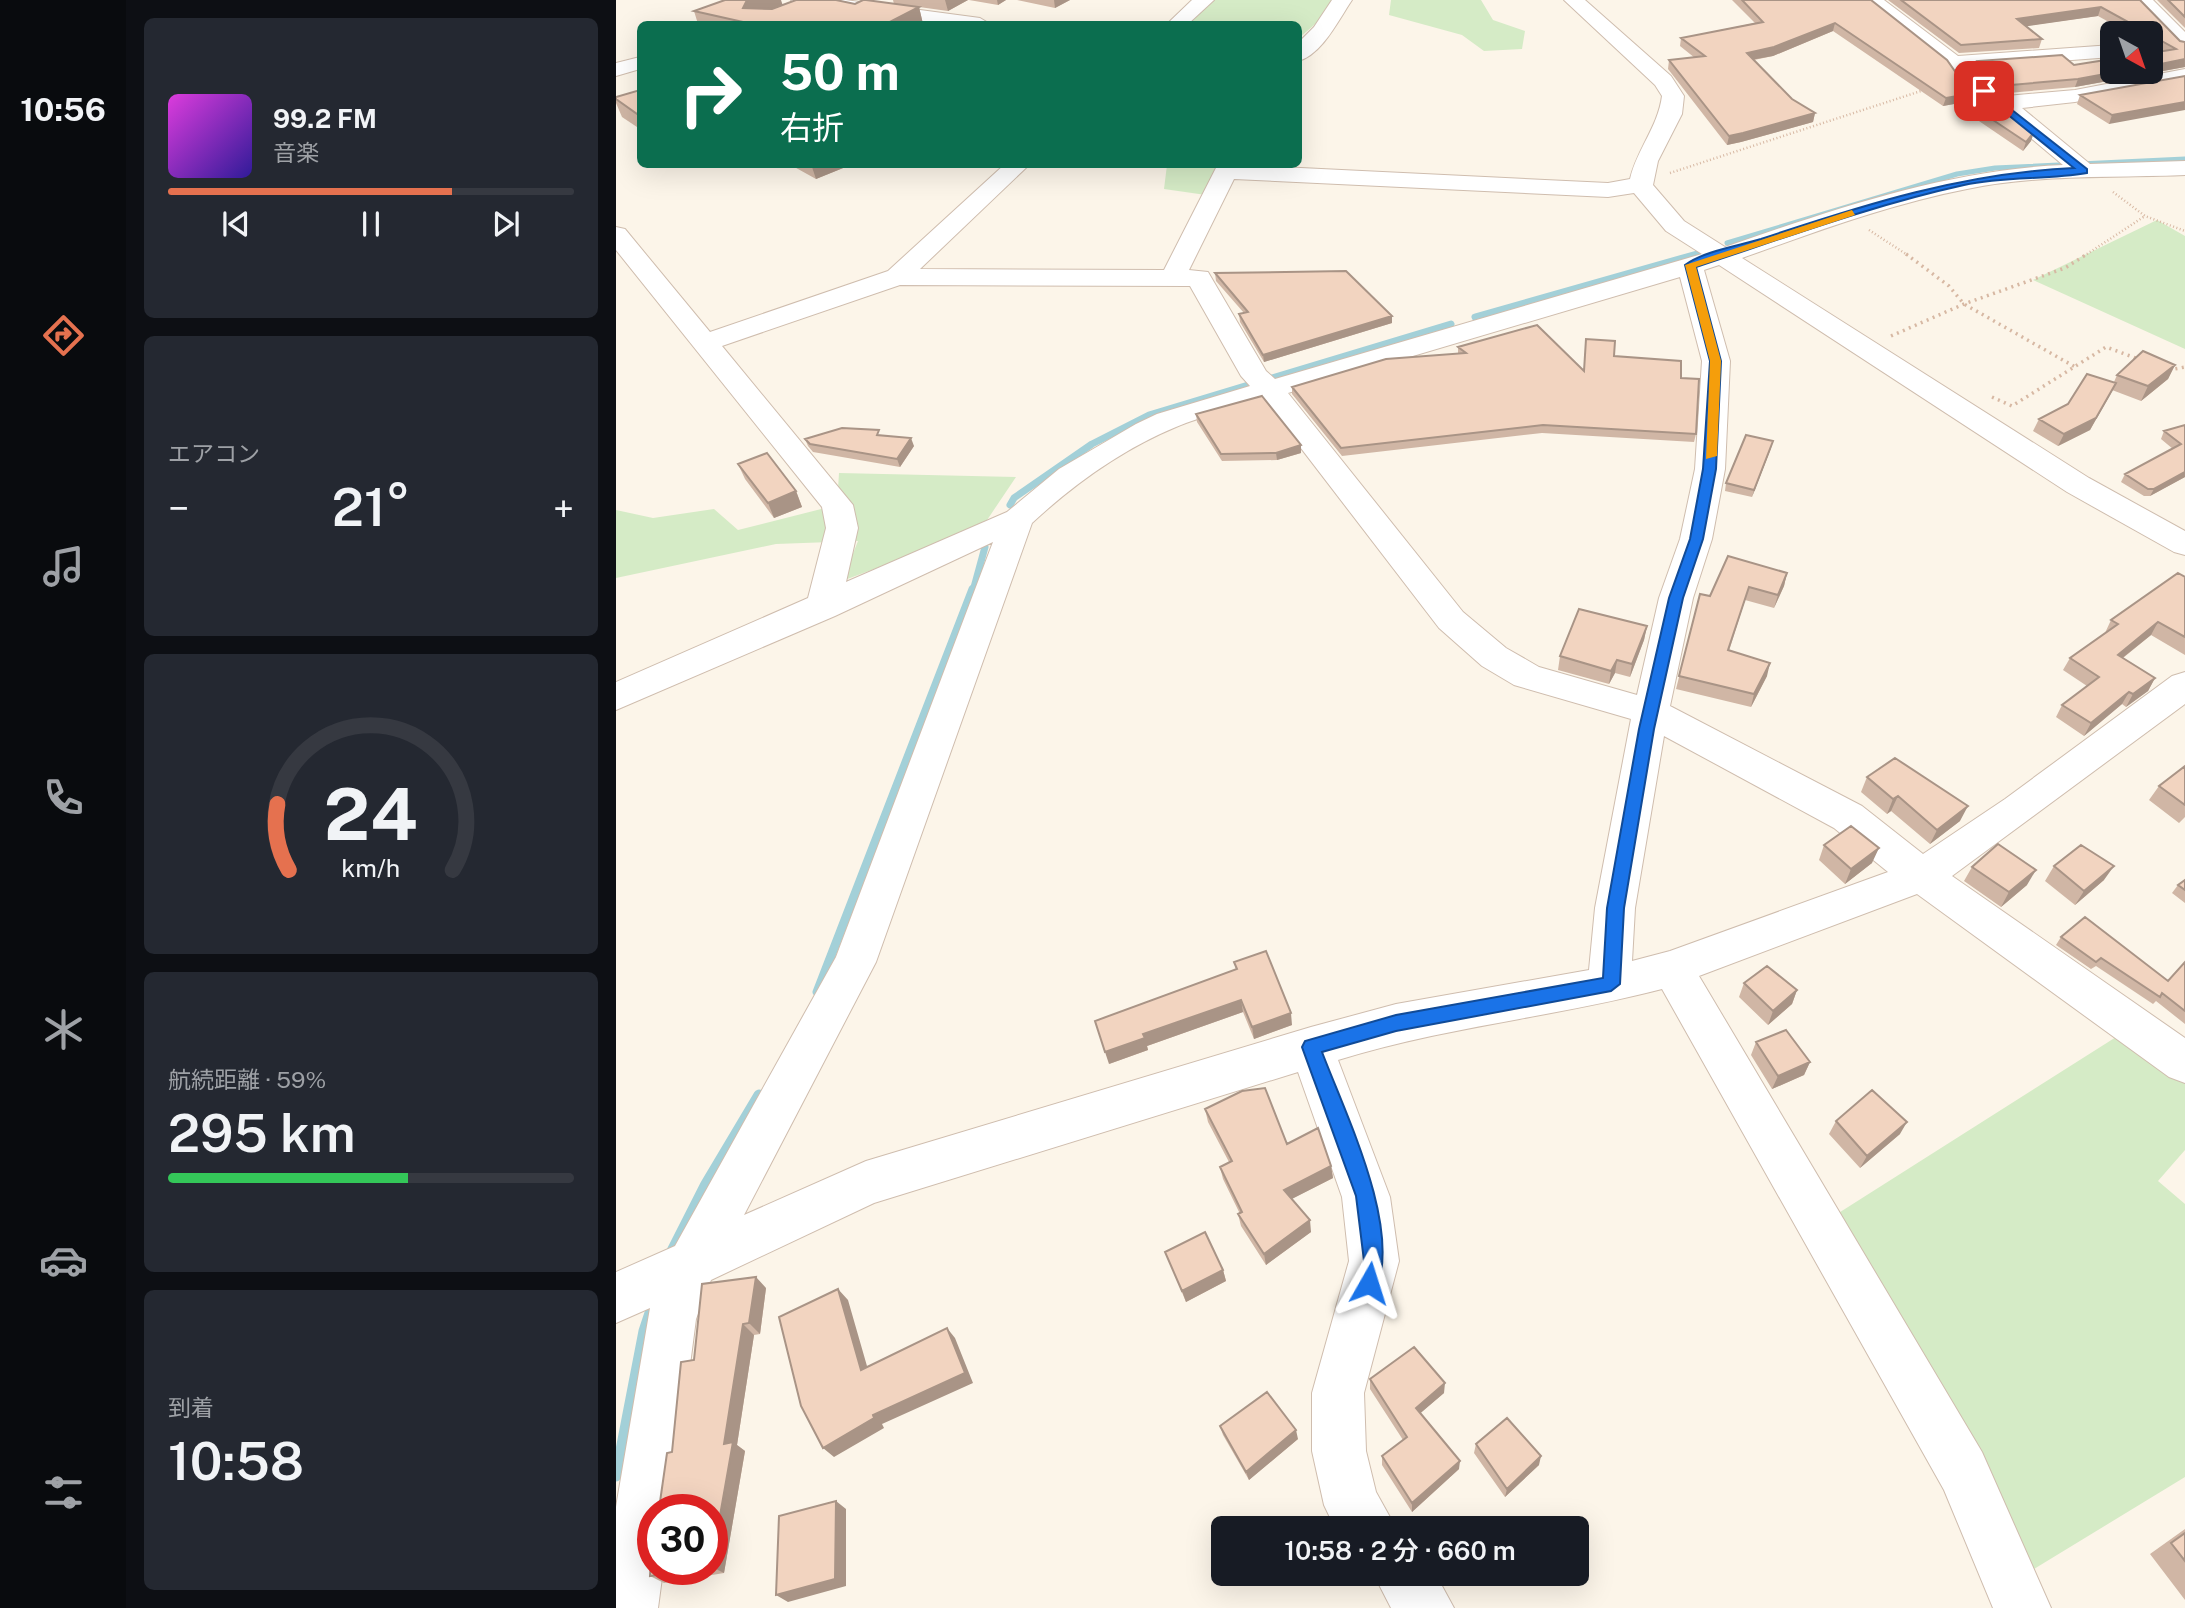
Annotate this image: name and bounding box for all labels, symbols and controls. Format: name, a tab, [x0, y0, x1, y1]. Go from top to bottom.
north arrow	[2100, 21, 2163, 84]
map controls	[2100, 21, 2163, 84]
text: 50 m	[780, 43, 900, 101]
icon: right	[665, 49, 756, 140]
pin	[1954, 61, 2014, 121]
icon: arrive	[1965, 72, 2003, 110]
text: 10:56	[20, 91, 106, 128]
text: 99.2 FM	[273, 103, 377, 134]
text: 右折	[780, 109, 844, 146]
text: 音楽	[273, 139, 319, 166]
icon: previous	[217, 205, 255, 243]
icon: pause	[352, 205, 390, 243]
icon: next	[487, 205, 525, 243]
icon: directions	[39, 311, 88, 360]
text: エアコン	[168, 440, 260, 467]
text: 21°	[332, 477, 410, 538]
text: −	[168, 486, 189, 531]
text: +	[553, 486, 574, 531]
icon: music	[39, 542, 88, 591]
text: 24	[324, 771, 418, 856]
icon: phone	[39, 773, 88, 822]
text: km/h	[342, 853, 400, 883]
icon: climate	[39, 1005, 88, 1054]
text: 航続距離 · 59%	[168, 1066, 326, 1093]
text: 295 km	[168, 1103, 356, 1164]
icon: car	[39, 1236, 88, 1285]
position arrow	[1332, 1246, 1406, 1320]
text: 到着	[168, 1394, 214, 1421]
text: 10:58	[168, 1431, 304, 1492]
icon: filters	[39, 1468, 88, 1517]
speed limit sign: 30	[637, 1494, 728, 1585]
text: 10:58 · 2 分 · 660 m	[1284, 1535, 1516, 1566]

